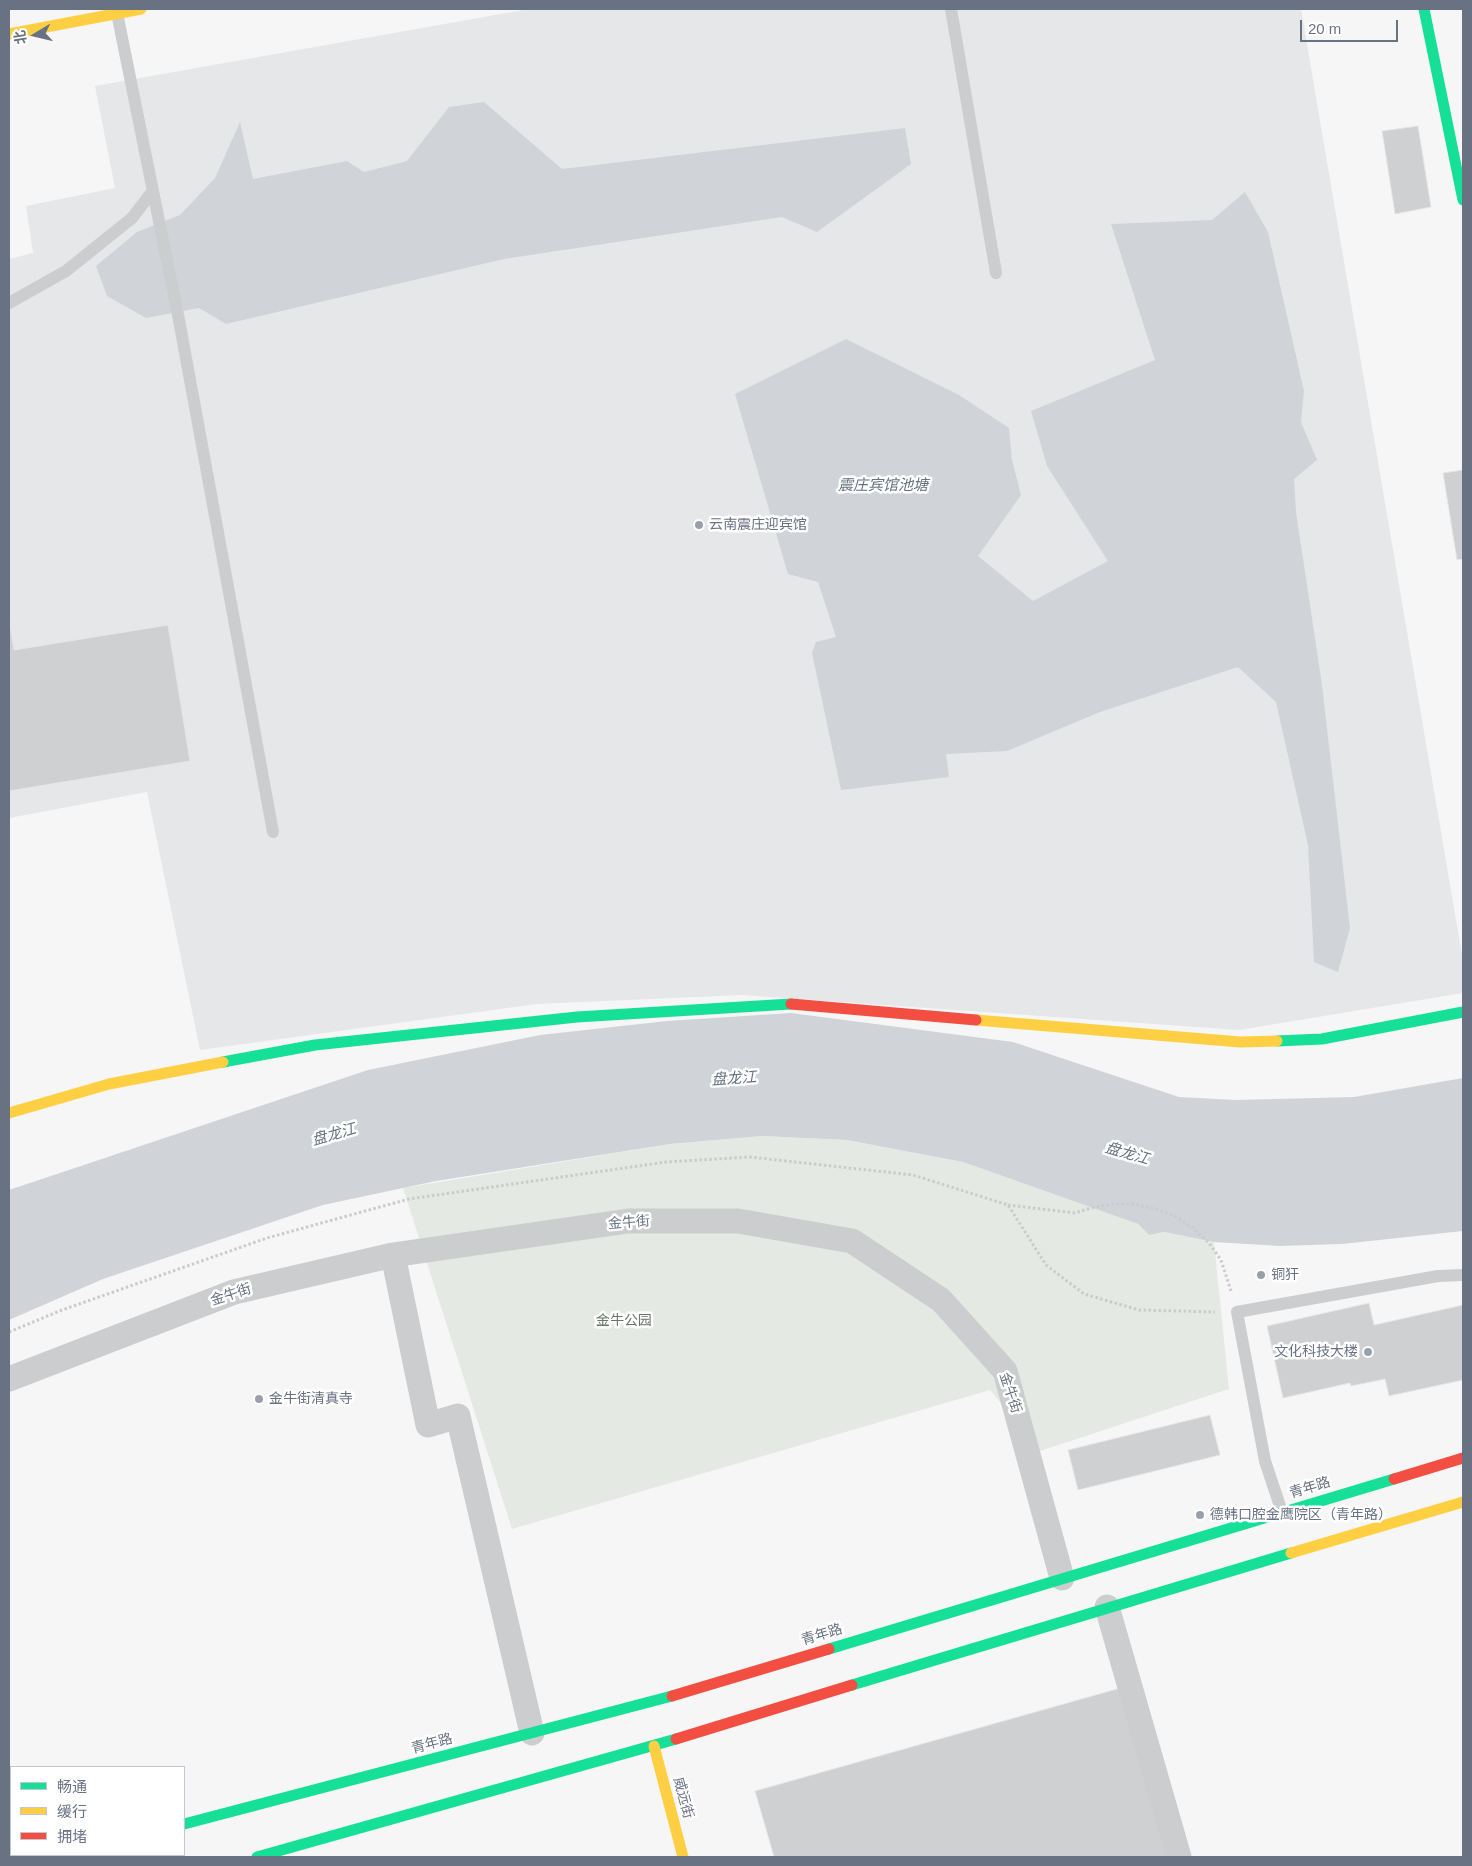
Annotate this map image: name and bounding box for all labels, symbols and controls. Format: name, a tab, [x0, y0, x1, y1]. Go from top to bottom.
north arrow	[10, 10, 60, 60]
scale bar	[1302, 10, 1400, 42]
text: 20 m	[1308, 20, 1341, 37]
text: 北	[11, 29, 29, 46]
water label: 震庄宾馆池塘	[838, 477, 928, 495]
place label: 云南震庄迎宾馆	[709, 517, 807, 533]
marker: 云南震庄迎宾馆	[693, 519, 705, 531]
water label: 盘龙江	[711, 1068, 757, 1090]
water label: 盘龙江	[310, 1120, 358, 1150]
water label: 盘龙江	[1103, 1139, 1151, 1169]
street label: 金牛街	[607, 1213, 651, 1233]
place label: 铜犴	[1271, 1267, 1299, 1283]
marker: 铜犴	[1255, 1269, 1267, 1281]
street label: 金牛街	[208, 1281, 254, 1309]
park label: 金牛公园	[596, 1313, 652, 1329]
place label: 文化科技大楼	[1274, 1344, 1358, 1360]
marker: 文化科技大楼	[1362, 1346, 1374, 1358]
street label: 金牛街	[996, 1370, 1024, 1416]
place label: 金牛街清真寺	[269, 1391, 353, 1407]
marker: 金牛街清真寺	[253, 1393, 265, 1405]
street label: 青年路	[1287, 1474, 1333, 1502]
place label: 德韩口腔金鹰院区（青年路）	[1210, 1507, 1392, 1523]
marker: 德韩口腔金鹰院区（青年路）	[1194, 1509, 1206, 1521]
street label: 青年路	[799, 1621, 845, 1649]
street label: 青年路	[410, 1730, 454, 1758]
legend	[10, 1766, 185, 1856]
street label: 威远街	[669, 1776, 697, 1820]
text: 畅通	[57, 1778, 87, 1795]
text: 缓行	[57, 1803, 87, 1820]
text: 拥堵	[57, 1828, 87, 1845]

